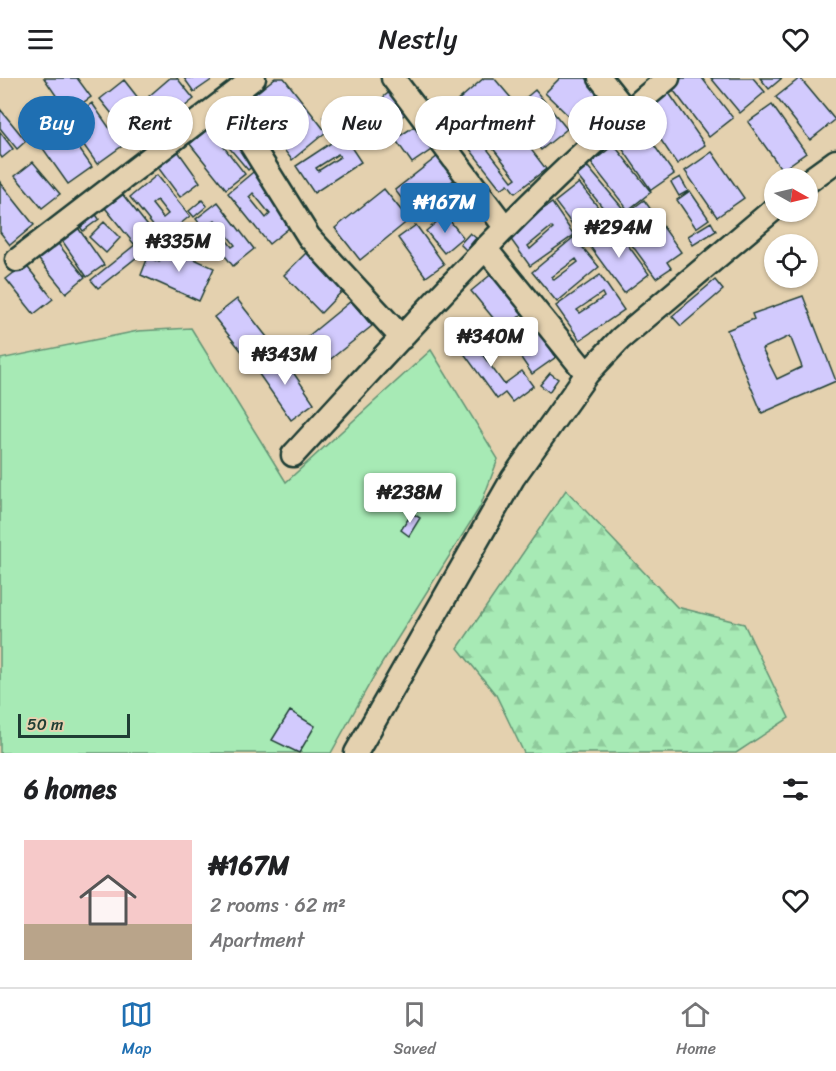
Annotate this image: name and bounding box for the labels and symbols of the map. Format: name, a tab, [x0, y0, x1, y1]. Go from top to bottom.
north arrow	[764, 168, 818, 222]
pin: ₦167M	[403, 183, 487, 234]
pin: ₦294M	[577, 208, 661, 259]
pin: ₦335M	[137, 222, 221, 273]
pin: ₦340M	[449, 317, 533, 368]
pin: ₦343M	[243, 335, 327, 386]
pin: ₦238M	[368, 473, 452, 524]
scale bar	[18, 711, 130, 738]

